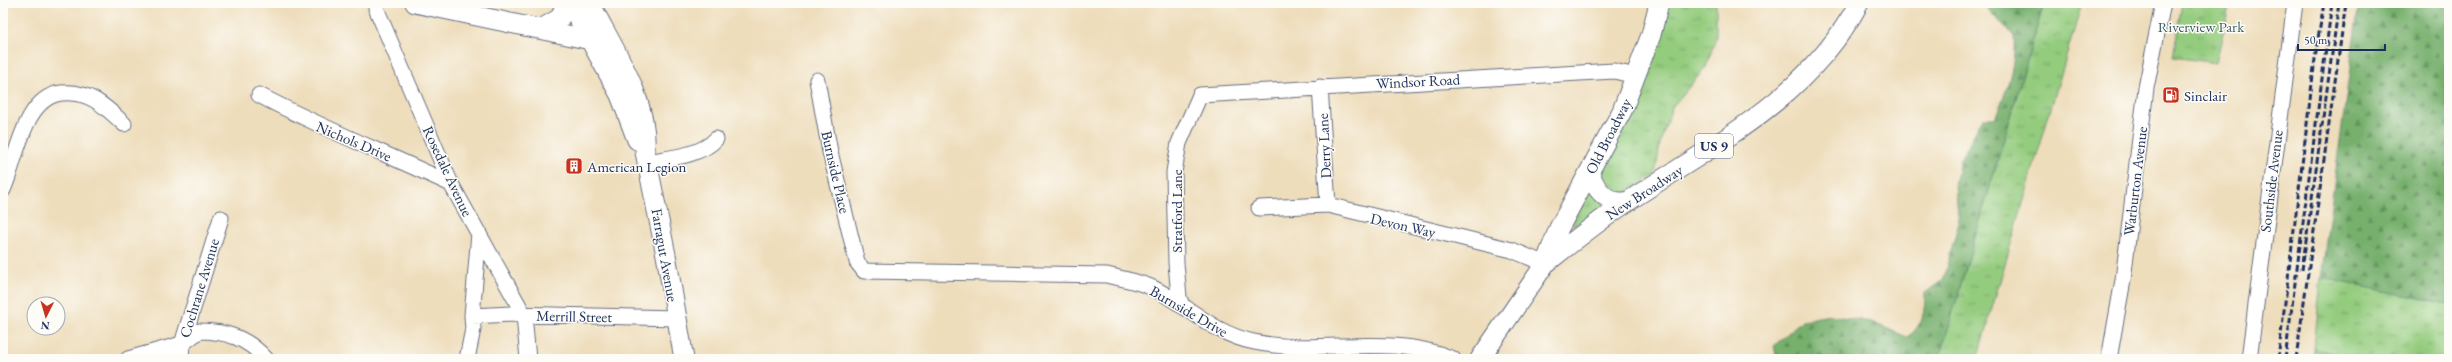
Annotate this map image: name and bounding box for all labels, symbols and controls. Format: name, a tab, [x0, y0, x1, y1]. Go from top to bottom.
park label: Riverview Park	[2158, 17, 2245, 36]
scale bar	[2298, 26, 2385, 52]
text: 50 m	[2304, 32, 2328, 48]
street label: Windsor Road	[1375, 69, 1461, 93]
fuel station icon: Sinclair	[2161, 85, 2181, 105]
place label: Sinclair	[2184, 86, 2227, 105]
street label: Old Broadway	[1581, 95, 1635, 177]
street label: Derry Lane	[1313, 113, 1335, 179]
street label: Nichols Drive	[313, 117, 395, 165]
street label: Rosedale Avenue	[419, 123, 477, 219]
street label: Warburton Avenue	[2119, 125, 2151, 237]
street label: Burnside Place	[817, 129, 855, 215]
street label: Southside Avenue	[2255, 129, 2287, 233]
road number: US 9	[1695, 134, 1733, 158]
building icon: American Legion	[564, 156, 584, 176]
place label: American Legion	[586, 157, 687, 176]
street label: New Broadway	[1602, 160, 1686, 224]
street label: Stratford Lane	[1167, 169, 1186, 253]
street label: Farragut Avenue	[647, 207, 683, 303]
street label: Devon Way	[1369, 208, 1438, 242]
street label: Cochrane Avenue	[175, 236, 223, 340]
street label: Burnside Drive	[1147, 281, 1231, 341]
north arrow	[26, 296, 66, 336]
street label: Merrill Street	[536, 306, 612, 326]
text: N	[40, 319, 50, 333]

